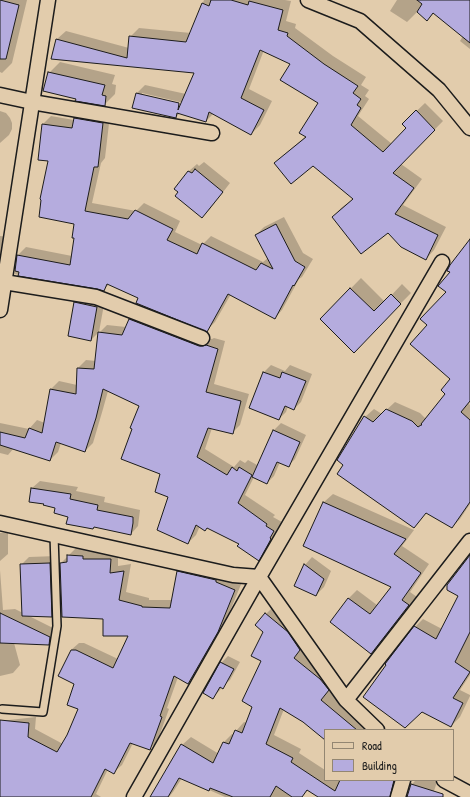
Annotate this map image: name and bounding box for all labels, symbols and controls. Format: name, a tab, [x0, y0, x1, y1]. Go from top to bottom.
legend	[324, 729, 454, 781]
text: Road	[362, 737, 382, 754]
text: Building	[362, 757, 397, 774]

